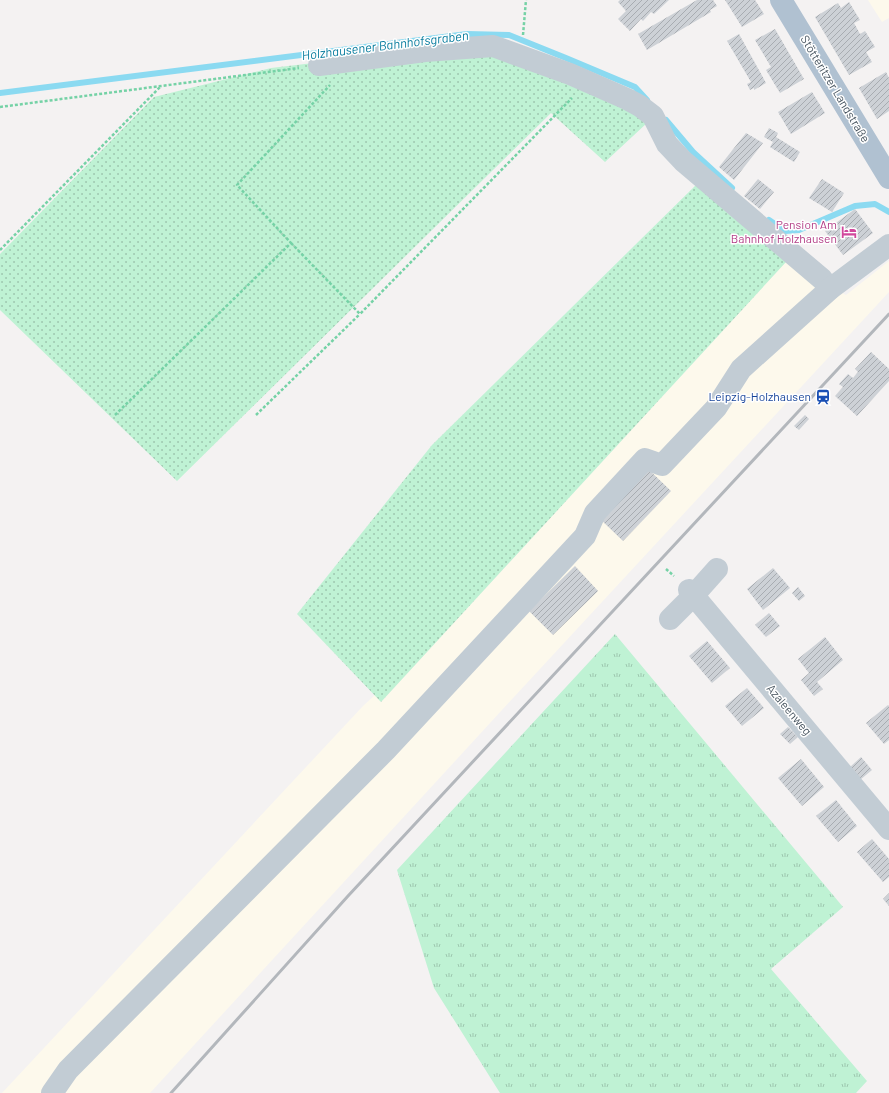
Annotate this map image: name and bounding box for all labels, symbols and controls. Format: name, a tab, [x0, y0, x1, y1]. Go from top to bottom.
water label: Holzhausener Bahnhofsgraben	[301, 27, 469, 63]
street label: Stötteritzer Landstraße	[798, 32, 873, 145]
place label: Pension Am Bahnhof Holzhausen	[731, 217, 837, 245]
hotel icon: Pension Am Bahnhof Holzhausen	[840, 223, 858, 241]
station icon: Leipzig-Holzhausen	[814, 388, 832, 406]
place label: Leipzig-Holzhausen	[708, 389, 811, 403]
street label: Azaleenweg	[764, 681, 815, 738]

